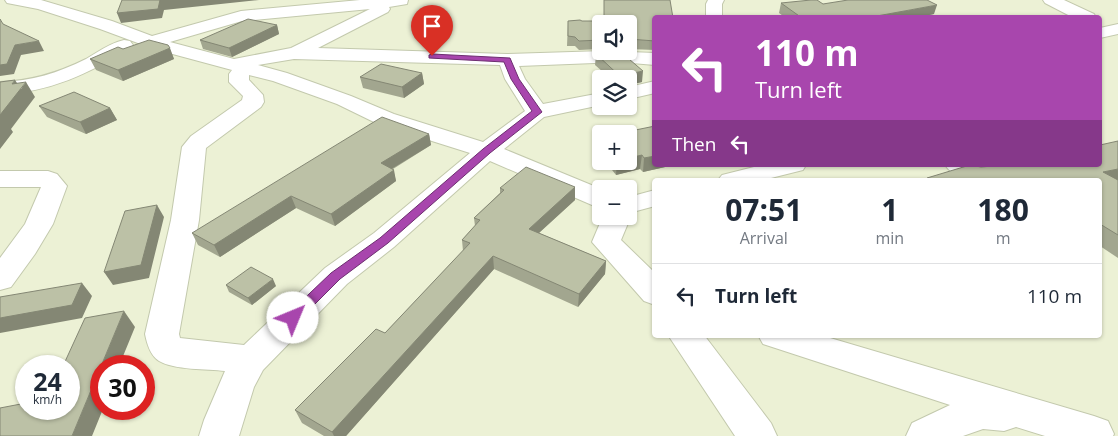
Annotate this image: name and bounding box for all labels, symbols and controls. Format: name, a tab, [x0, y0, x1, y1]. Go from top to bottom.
pin	[411, 5, 453, 56]
icon: arrive	[418, 12, 446, 40]
map controls	[592, 15, 637, 225]
button: sound	[592, 15, 637, 60]
text: 110 m	[755, 29, 859, 76]
icon: left	[672, 35, 737, 100]
button: layers	[592, 70, 637, 115]
text: Turn left	[755, 74, 842, 104]
button: +	[592, 125, 637, 170]
icon: left	[726, 130, 754, 158]
text: Then	[672, 131, 716, 157]
button: −	[592, 180, 637, 225]
text: 07:51	[725, 189, 802, 230]
text: 1	[881, 189, 898, 230]
text: 180	[977, 189, 1029, 230]
text: Arrival	[740, 227, 788, 249]
text: min	[876, 227, 904, 249]
text: m	[996, 227, 1011, 249]
icon: left	[672, 282, 700, 310]
text: Turn left	[715, 283, 797, 309]
text: 110 m	[1027, 283, 1082, 309]
position arrow	[266, 291, 318, 343]
speed limit sign: 30	[90, 355, 155, 420]
text: 24	[33, 364, 62, 398]
text: km/h	[33, 391, 62, 408]

